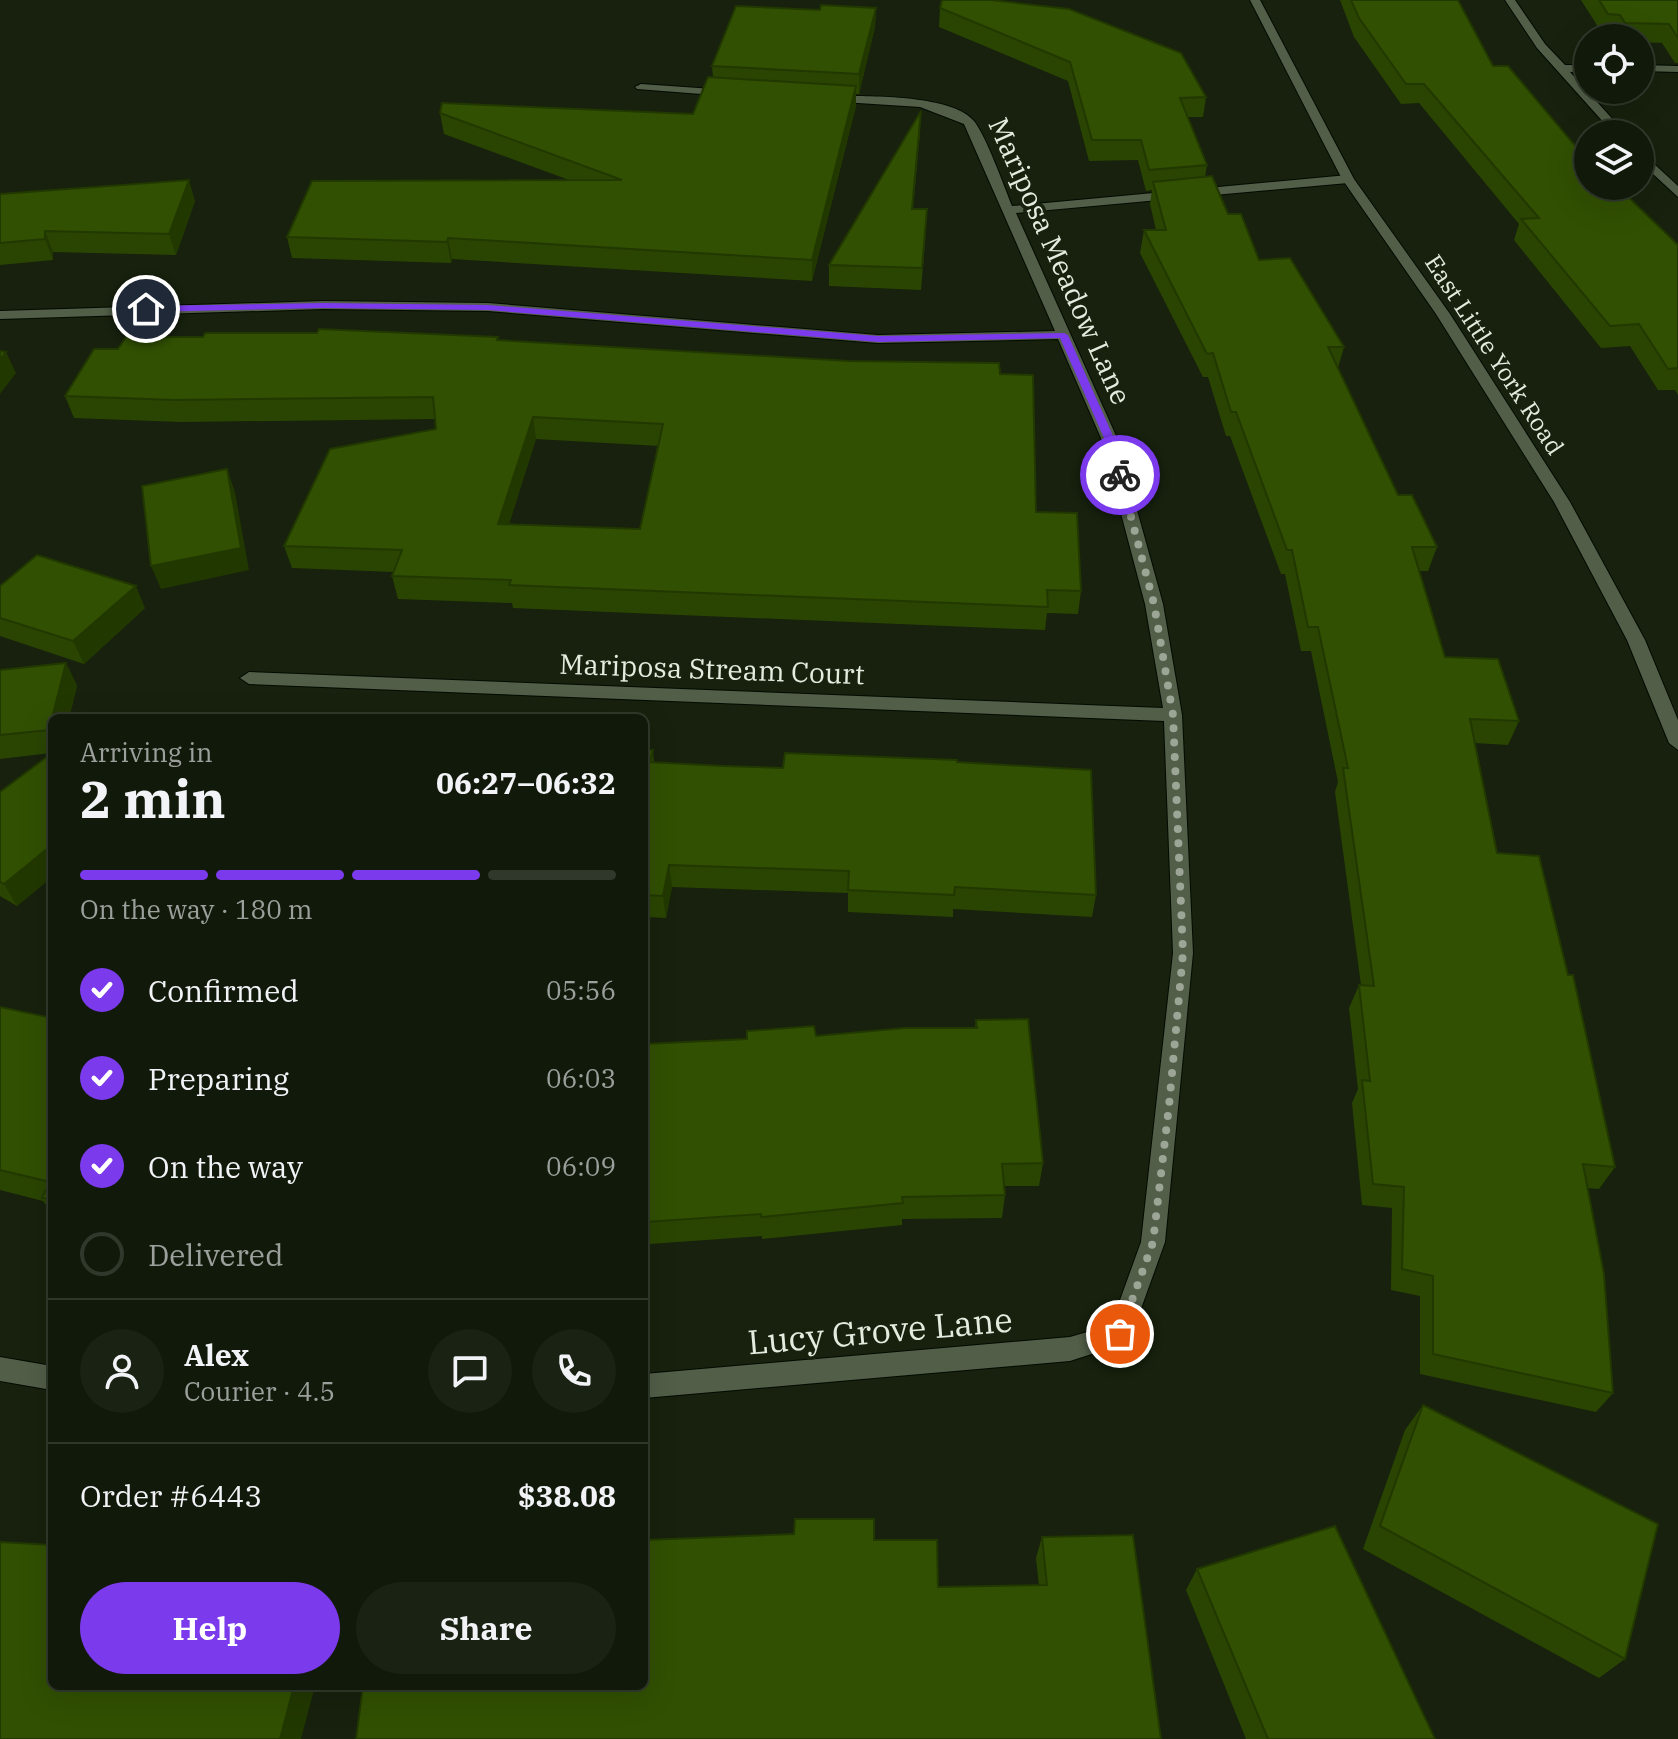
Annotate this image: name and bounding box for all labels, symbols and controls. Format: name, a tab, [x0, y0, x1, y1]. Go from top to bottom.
map controls	[1574, 24, 1654, 200]
button: locate	[1574, 24, 1654, 104]
street label: Mariposa Meadow Lane	[980, 112, 1140, 410]
button: layers	[1574, 120, 1654, 200]
street label: East Little York Road	[1418, 248, 1572, 461]
pin	[112, 275, 180, 343]
icon: home	[124, 287, 168, 331]
courier	[1080, 435, 1160, 515]
icon: bike	[1098, 453, 1142, 497]
street label: Mariposa Stream Court	[559, 645, 866, 692]
text: Arriving in	[80, 735, 213, 769]
text: 06:27–06:32	[436, 763, 616, 802]
text: 2 min	[80, 765, 226, 832]
text: On the way · 180 m	[80, 892, 313, 926]
icon: check	[80, 968, 124, 1012]
text: Confirmed	[148, 971, 299, 1010]
text: 05:56	[546, 973, 616, 1007]
icon: check	[80, 1056, 124, 1100]
text: Preparing	[148, 1059, 289, 1098]
text: 06:03	[546, 1061, 616, 1095]
icon: check	[80, 1144, 124, 1188]
text: On the way	[148, 1147, 303, 1186]
text: 06:09	[546, 1149, 616, 1183]
text: Delivered	[148, 1235, 283, 1274]
street label: Lucy Grove Lane	[746, 1297, 1014, 1363]
pin	[1086, 1300, 1154, 1368]
icon: bag	[1098, 1312, 1142, 1356]
button: person	[80, 1329, 164, 1413]
button: chat	[428, 1329, 512, 1413]
button: phone	[532, 1329, 616, 1413]
text: Alex	[184, 1335, 249, 1374]
text: Courier · 4.5	[184, 1374, 335, 1408]
text: Order #6443	[80, 1476, 262, 1515]
text: $38.08	[518, 1476, 616, 1515]
button: Help	[80, 1582, 340, 1674]
button: Share	[356, 1582, 616, 1674]

